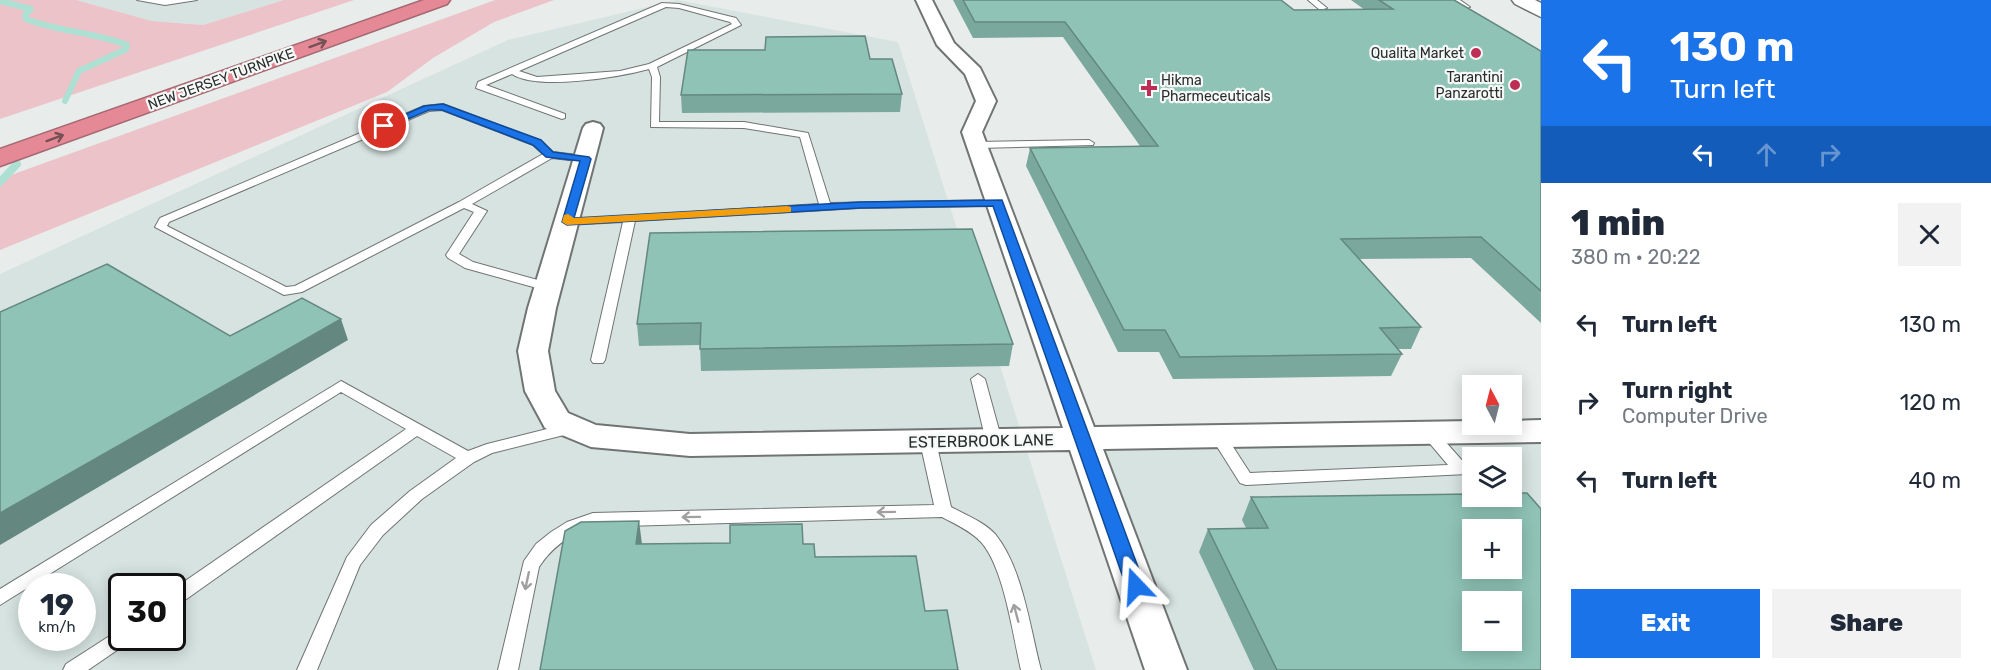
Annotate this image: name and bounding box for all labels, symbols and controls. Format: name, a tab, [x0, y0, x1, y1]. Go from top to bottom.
text: 130 m	[1670, 22, 1795, 72]
icon: left	[1571, 24, 1649, 102]
one-way arrow	[308, 38, 327, 49]
street label: NEW JERSEY TURNPIKE	[145, 45, 297, 113]
place label: Qualita Market	[1371, 45, 1465, 62]
marker: Qualita Market	[1469, 46, 1483, 60]
place label: Tarantini Panzarotti	[1436, 69, 1503, 102]
place label: Hikma Pharmeceuticals	[1161, 72, 1271, 105]
text: Turn left	[1670, 73, 1775, 105]
marker: Tarantini Panzarotti	[1508, 78, 1522, 92]
marker: Hikma Pharmeceuticals	[1142, 81, 1156, 95]
pin	[358, 100, 409, 151]
icon: arrive	[367, 109, 400, 142]
one-way arrow	[45, 132, 64, 143]
icon: left	[1687, 138, 1720, 171]
icon: ahead	[1750, 138, 1783, 171]
icon: right	[1813, 138, 1846, 171]
text: 1 min	[1571, 201, 1665, 244]
button: close	[1898, 203, 1961, 266]
text: 380 m · 20:22	[1571, 245, 1701, 269]
icon: left	[1571, 308, 1604, 341]
text: Turn left	[1622, 311, 1717, 338]
text: 130 m	[1899, 311, 1961, 338]
north arrow	[1462, 375, 1522, 435]
map controls	[1462, 375, 1522, 651]
text: Turn right	[1622, 377, 1732, 404]
icon: right	[1571, 386, 1604, 419]
text: 120 m	[1900, 389, 1961, 416]
text: Computer Drive	[1622, 404, 1768, 428]
street label: ESTERBROOK LANE	[908, 430, 1054, 452]
button: layers	[1462, 447, 1522, 507]
icon: left	[1571, 464, 1604, 497]
text: Turn left	[1622, 467, 1717, 494]
text: 40 m	[1908, 467, 1961, 494]
one-way arrow	[876, 507, 896, 518]
one-way arrow	[681, 511, 701, 522]
button: +	[1462, 519, 1522, 579]
position arrow	[1104, 554, 1168, 618]
one-way arrow	[521, 571, 532, 591]
speed limit sign: 30	[108, 573, 186, 651]
text: 19	[40, 587, 74, 623]
button: Exit	[1571, 589, 1760, 658]
button: Share	[1772, 589, 1961, 658]
button: −	[1462, 591, 1522, 651]
one-way arrow	[1010, 604, 1022, 623]
text: km/h	[38, 618, 76, 636]

